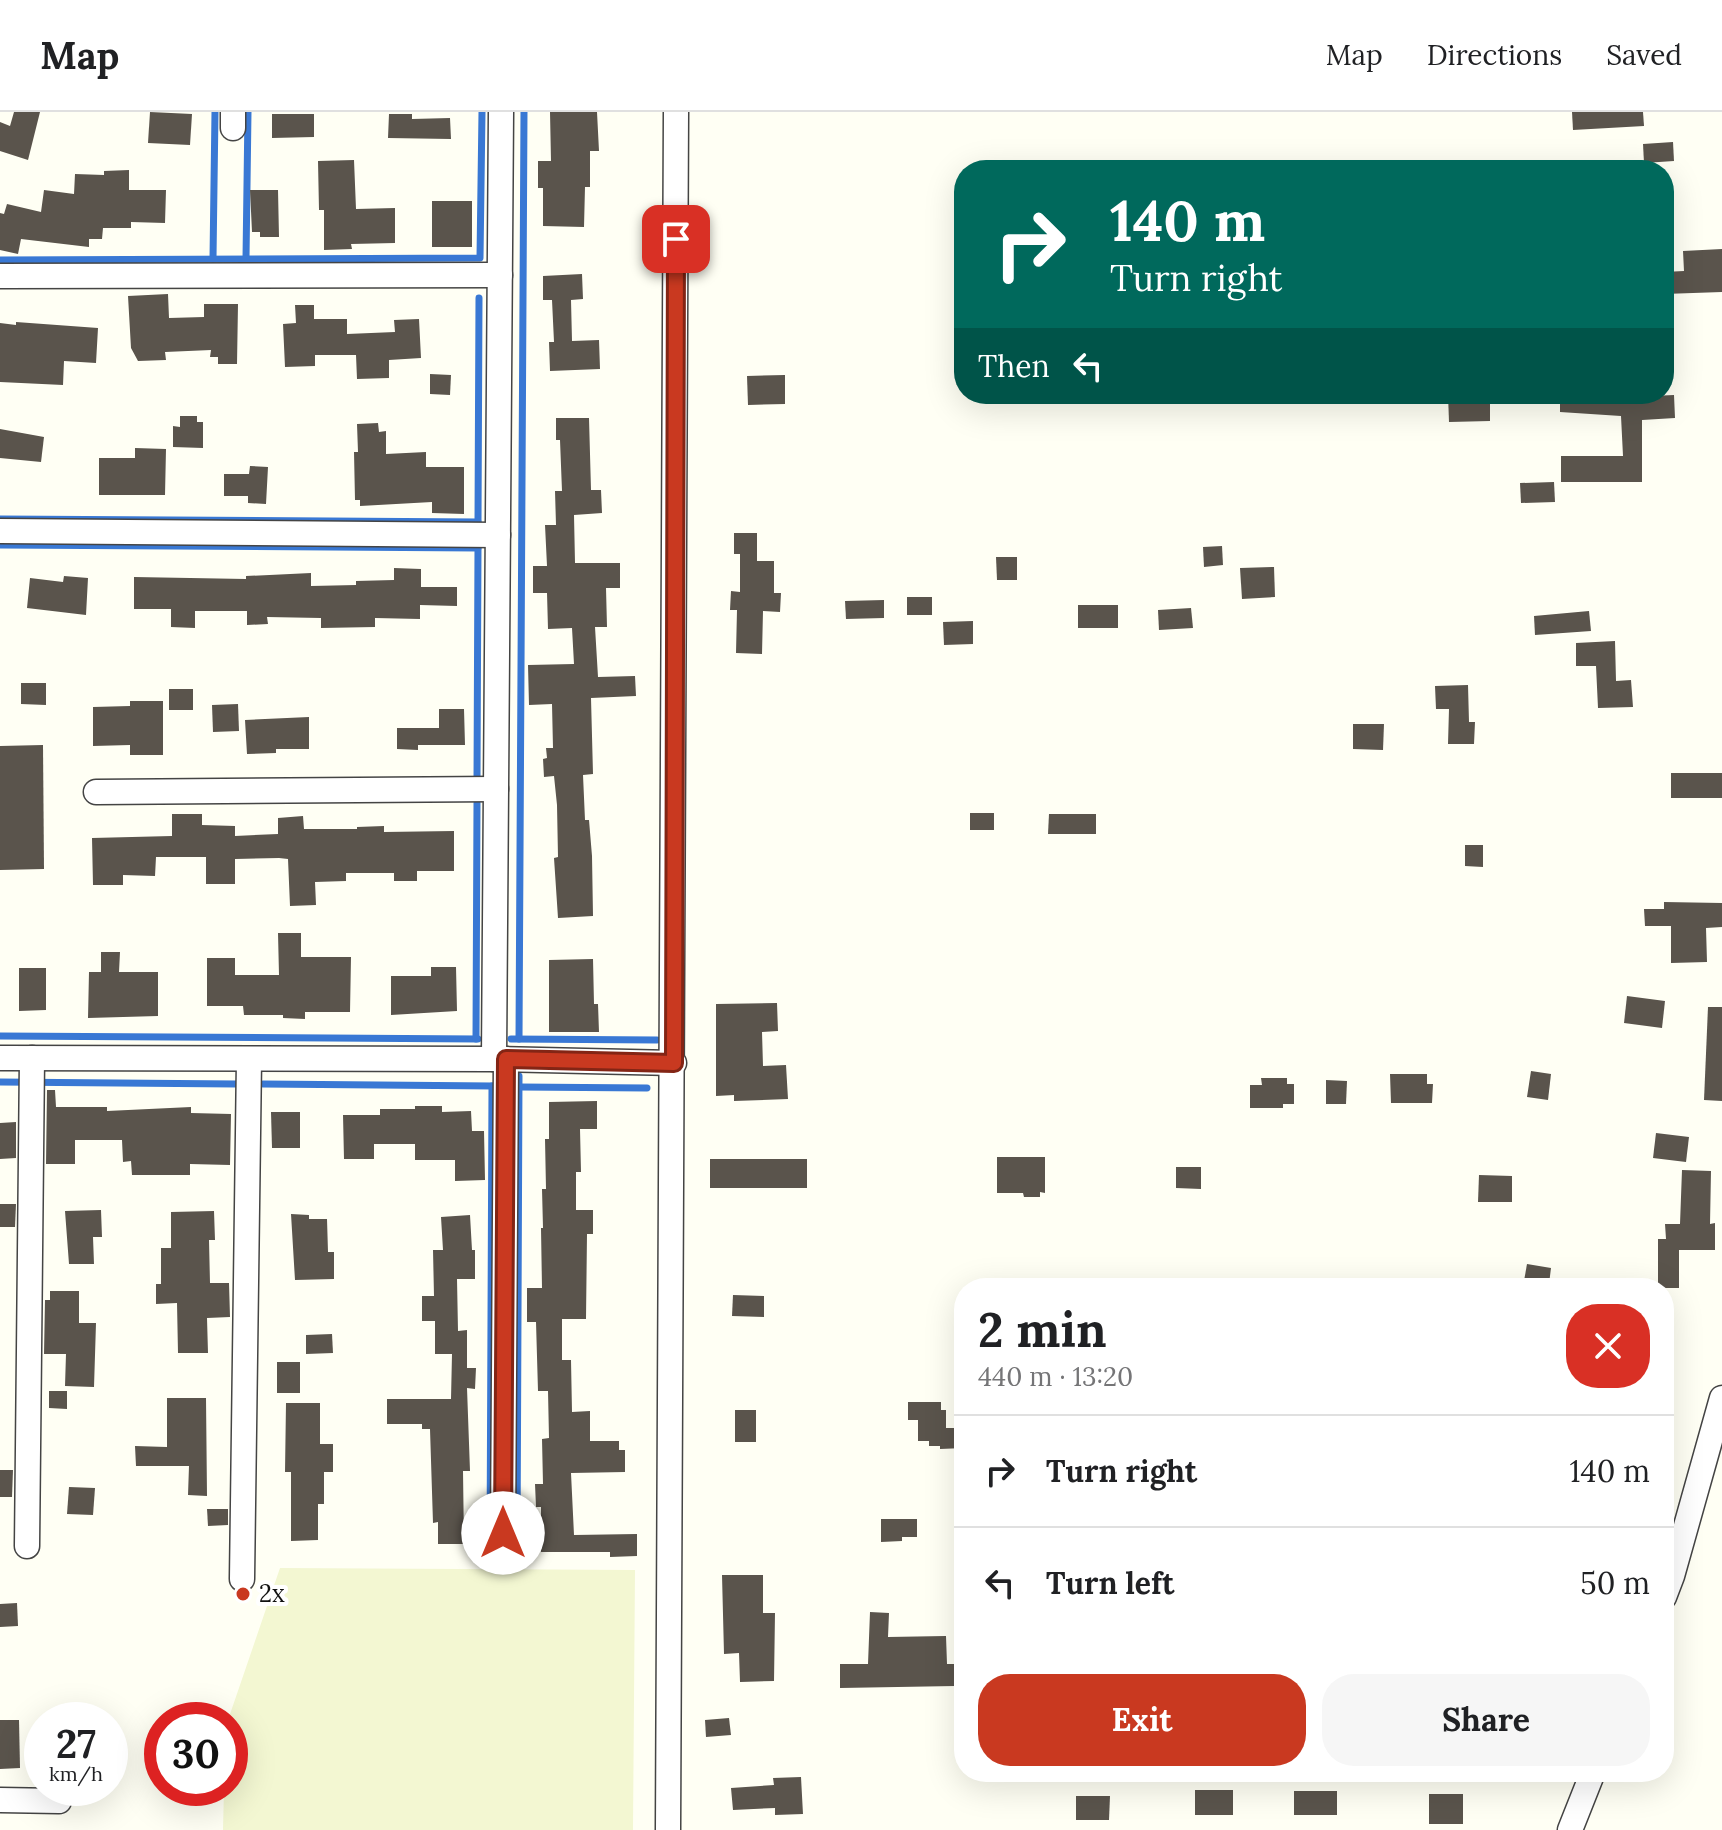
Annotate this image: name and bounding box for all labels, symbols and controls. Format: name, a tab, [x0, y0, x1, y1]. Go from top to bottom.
text: Map	[40, 31, 119, 79]
text: Map	[1326, 37, 1383, 73]
text: Directions	[1427, 37, 1562, 73]
text: Saved	[1606, 37, 1682, 73]
text: 140 m	[1110, 185, 1265, 256]
icon: right	[978, 192, 1082, 296]
pin	[642, 205, 710, 273]
icon: arrive	[654, 217, 698, 261]
text: Turn right	[1110, 255, 1283, 301]
icon: left	[1066, 344, 1110, 388]
text: Then	[978, 347, 1050, 385]
text: 2 min	[978, 1299, 1107, 1360]
button: close	[1566, 1304, 1650, 1388]
text: 440 m · 13:20	[978, 1360, 1133, 1393]
icon: right	[978, 1449, 1022, 1493]
text: Turn right	[1046, 1452, 1197, 1490]
text: 140 m	[1569, 1452, 1650, 1490]
position arrow	[461, 1491, 545, 1575]
icon: left	[978, 1561, 1022, 1605]
text: Turn left	[1046, 1564, 1174, 1602]
text: 50 m	[1580, 1564, 1650, 1602]
place label: 2x	[259, 1578, 285, 1609]
marker: 2x	[234, 1585, 252, 1603]
button: Exit	[978, 1674, 1306, 1766]
button: Share	[1322, 1674, 1650, 1766]
speed limit sign: 30	[144, 1702, 248, 1806]
text: 27	[56, 1718, 96, 1769]
text: km/h	[49, 1761, 103, 1786]

